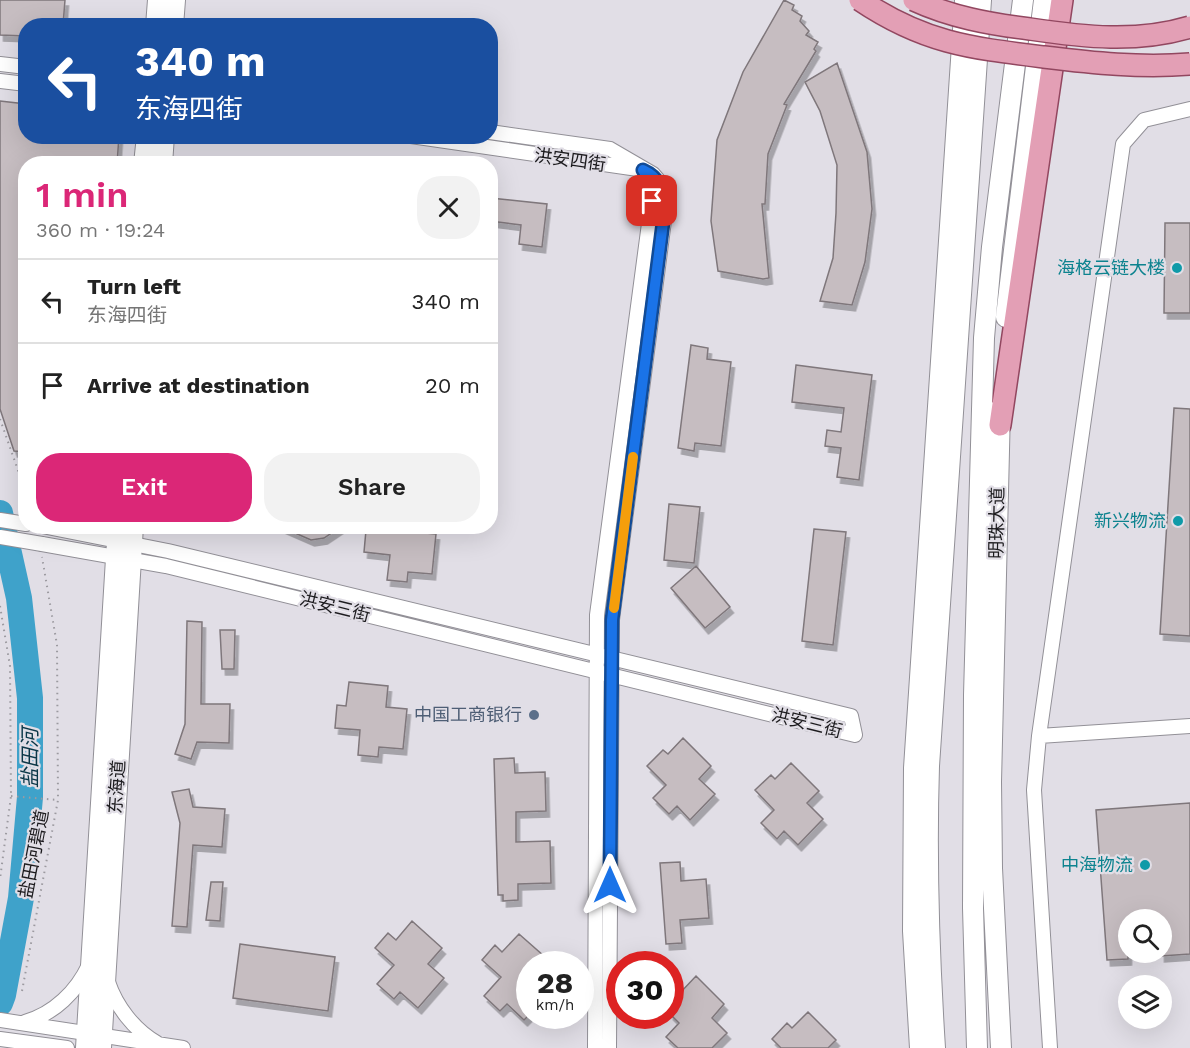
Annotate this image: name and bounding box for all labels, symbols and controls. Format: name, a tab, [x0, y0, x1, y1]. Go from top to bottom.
text: 340 m	[135, 37, 266, 86]
icon: left	[36, 42, 114, 120]
text: 东海四街	[135, 93, 243, 125]
street label: 洪安四街	[533, 144, 607, 175]
text: 1 min	[36, 174, 128, 216]
pin	[626, 175, 677, 226]
button: close	[417, 176, 480, 239]
icon: arrive	[635, 184, 668, 217]
text: 360 m · 19:24	[36, 218, 165, 242]
place label: 海格云链大楼	[1057, 257, 1165, 278]
marker: 海格云链大楼	[1170, 261, 1184, 275]
text: Turn left	[87, 274, 181, 299]
icon: left	[36, 285, 69, 318]
text: 340 m	[412, 289, 480, 314]
text: 东海四街	[87, 303, 167, 327]
icon: arrive	[36, 369, 69, 402]
text: Arrive at destination	[87, 373, 310, 398]
text: 20 m	[425, 373, 480, 398]
button: Exit	[36, 453, 252, 522]
button: Share	[264, 453, 480, 522]
street label: 明珠大道	[985, 487, 1008, 559]
place label: 新兴物流	[1094, 510, 1166, 531]
marker: 新兴物流	[1171, 514, 1185, 528]
street label: 洪安三街	[298, 588, 373, 625]
place label: 中国工商银行	[414, 704, 522, 725]
street label: 洪安三街	[770, 704, 845, 741]
marker: 中国工商银行	[527, 708, 541, 722]
water label: 盐田河	[18, 724, 42, 788]
street label: 东海道	[104, 759, 129, 815]
street label: 盐田河碧道	[15, 808, 52, 900]
position arrow	[578, 853, 642, 917]
place label: 中海物流	[1061, 854, 1133, 875]
marker: 中海物流	[1138, 858, 1152, 872]
map controls	[1118, 909, 1172, 1029]
button: search	[1118, 909, 1172, 963]
speed limit sign: 30	[606, 951, 684, 1029]
text: 28	[537, 965, 573, 1000]
button: layers	[1118, 975, 1172, 1029]
text: km/h	[536, 996, 574, 1014]

